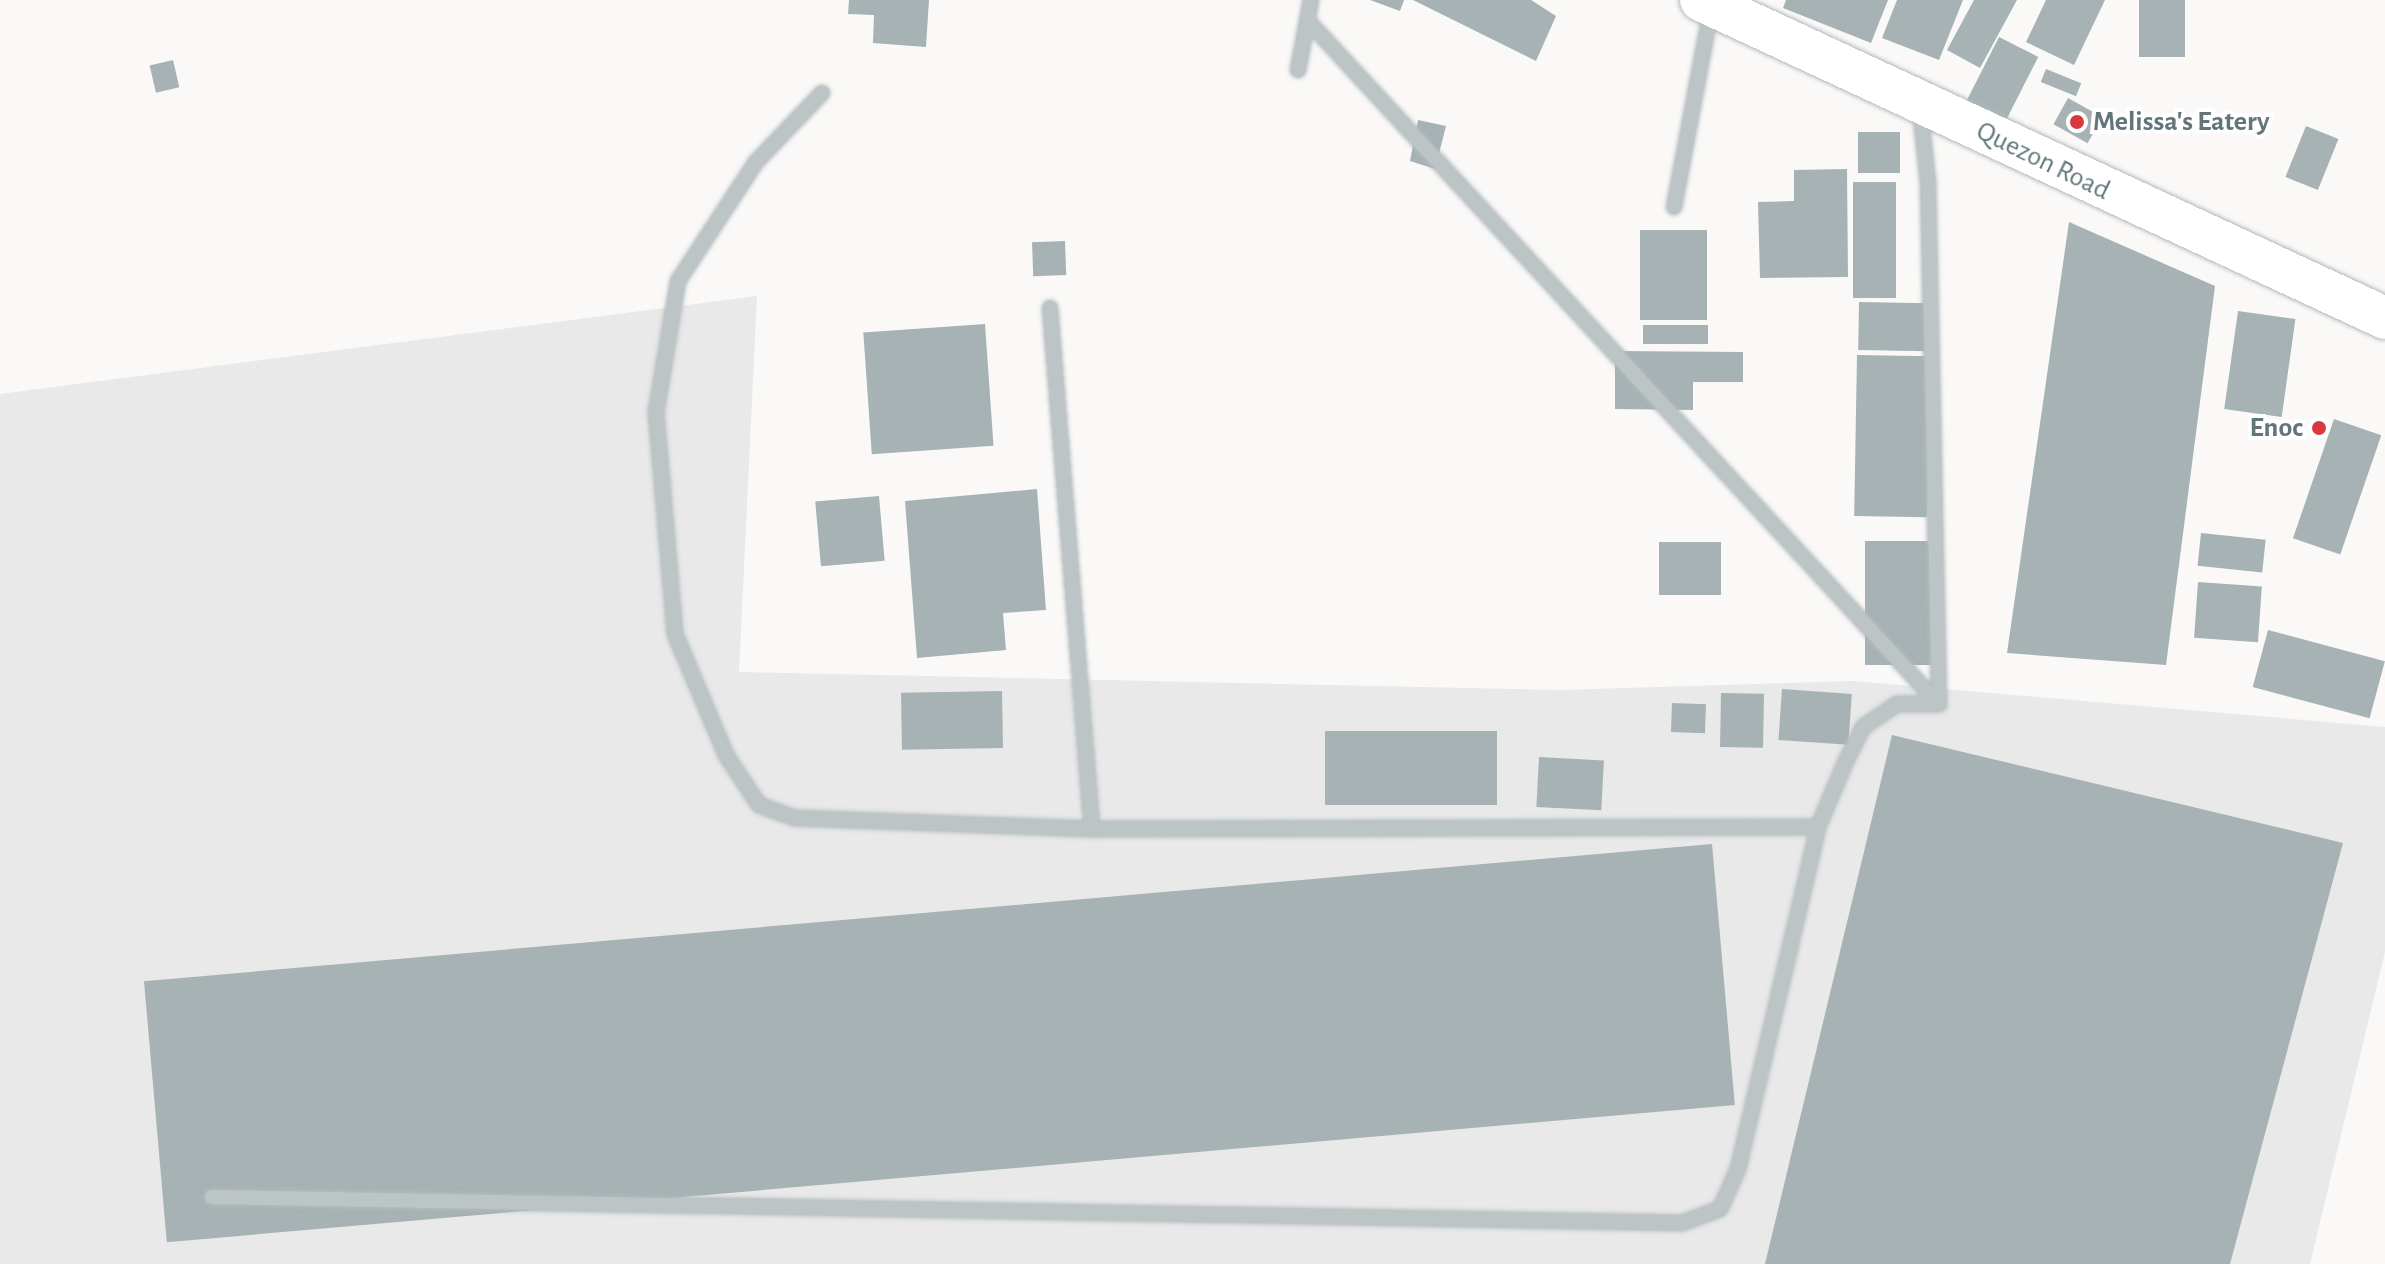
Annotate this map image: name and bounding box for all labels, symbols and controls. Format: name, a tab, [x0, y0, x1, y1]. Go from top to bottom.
place label: Melissa's Eatery	[2093, 105, 2269, 139]
marker: Melissa's Eatery	[2068, 113, 2086, 131]
street label: Quezon Road	[1971, 114, 2115, 208]
place label: Enoc	[2250, 411, 2303, 445]
marker: Enoc	[2310, 419, 2328, 437]

